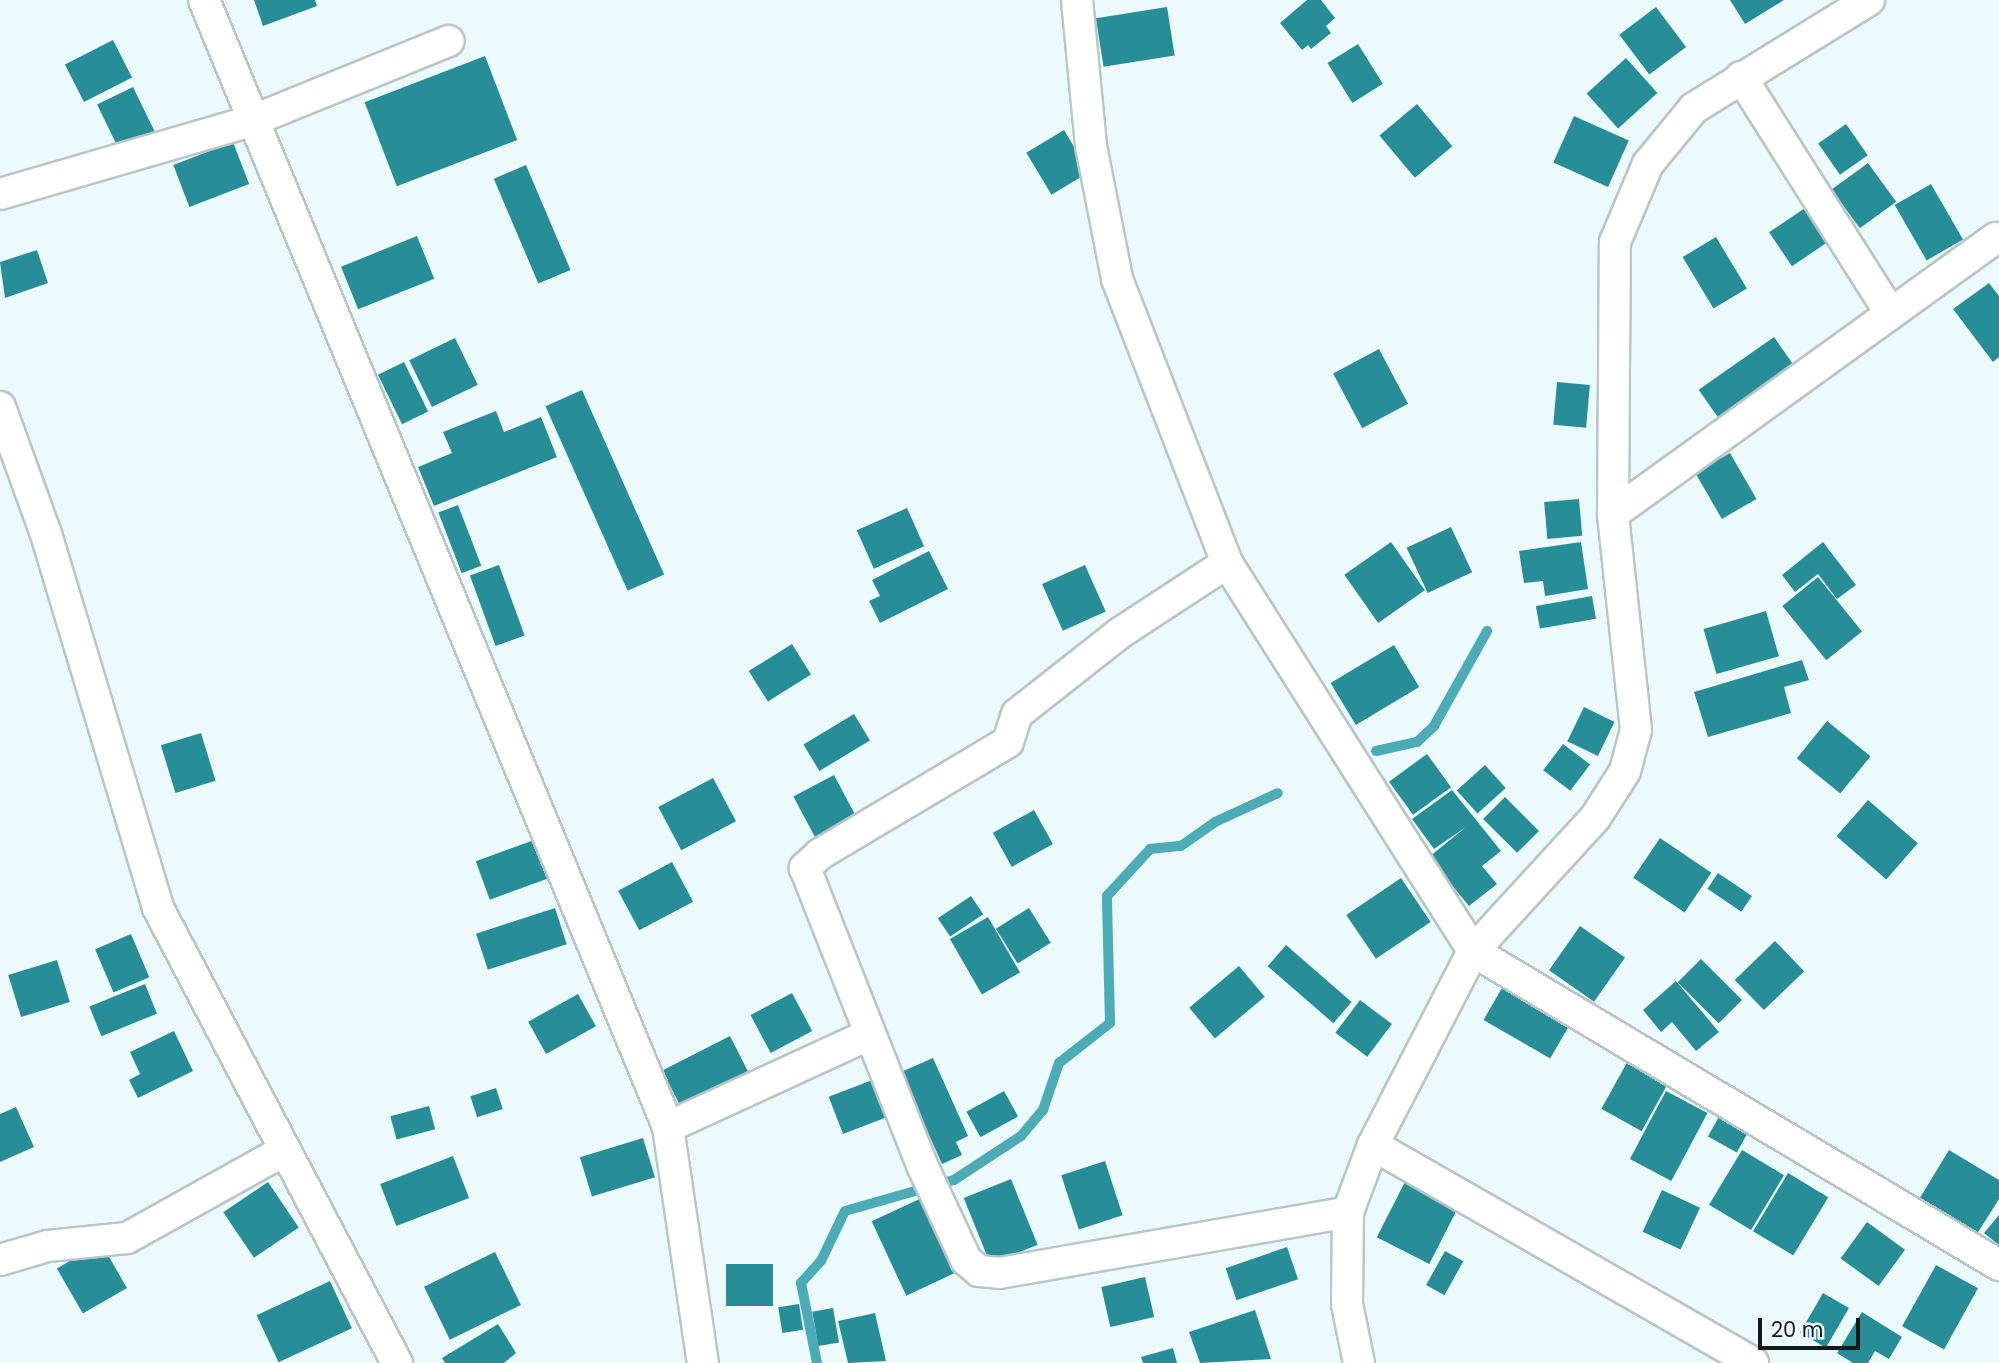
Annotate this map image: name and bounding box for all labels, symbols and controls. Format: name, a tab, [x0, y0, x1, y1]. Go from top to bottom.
scale bar	[1761, 1304, 1862, 1348]
text: 20 m	[1771, 1315, 1824, 1344]

